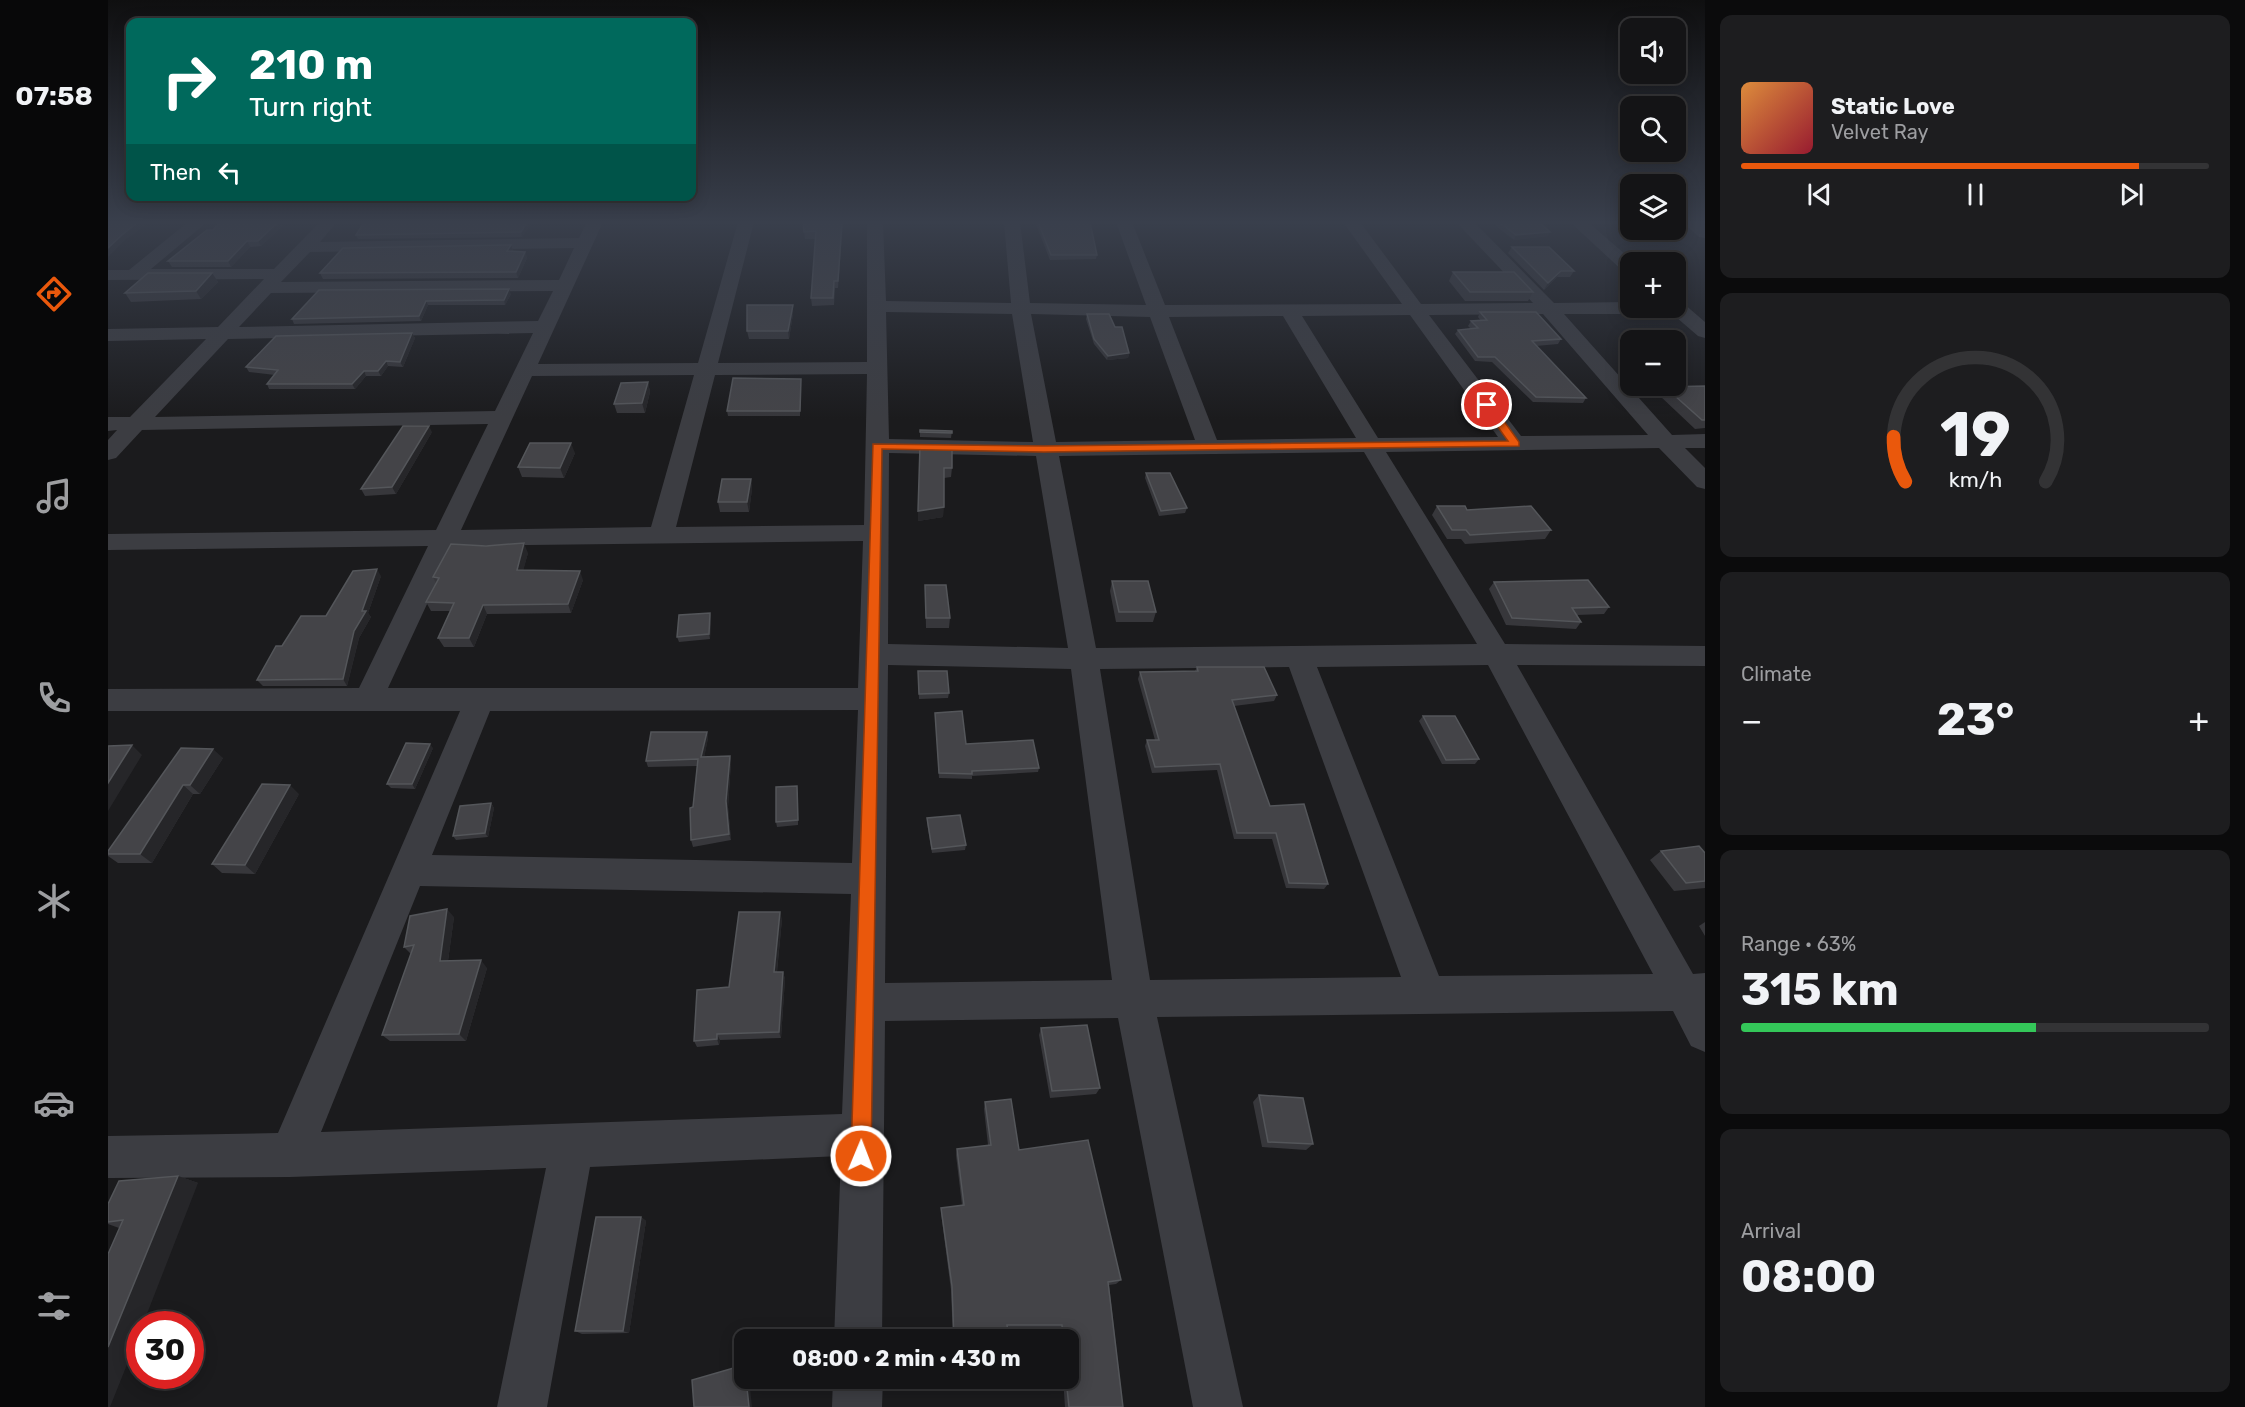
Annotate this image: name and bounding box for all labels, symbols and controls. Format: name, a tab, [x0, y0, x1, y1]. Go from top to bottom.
map controls	[1620, 18, 1686, 396]
button: sound	[1620, 18, 1686, 84]
text: 210 m	[249, 40, 373, 90]
icon: right	[150, 42, 228, 120]
text: 07:58	[15, 80, 93, 112]
text: Turn right	[249, 91, 372, 123]
text: Static Love	[1831, 93, 1955, 120]
button: search	[1620, 96, 1686, 162]
text: Velvet Ray	[1831, 120, 1929, 144]
icon: left	[213, 156, 246, 189]
text: Then	[150, 159, 201, 186]
button: layers	[1620, 174, 1686, 240]
icon: previous	[1803, 178, 1836, 211]
icon: pause	[1959, 178, 1992, 211]
icon: next	[2115, 178, 2148, 211]
button: +	[1620, 252, 1686, 318]
icon: directions	[33, 273, 75, 315]
button: −	[1620, 330, 1686, 396]
pin	[1461, 379, 1512, 430]
icon: arrive	[1470, 388, 1503, 421]
text: 19	[1939, 398, 2011, 472]
text: km/h	[1948, 468, 2002, 493]
icon: music	[33, 475, 75, 517]
text: Climate	[1741, 662, 1812, 686]
icon: phone	[33, 677, 75, 719]
text: 23°	[1937, 693, 2014, 746]
text: −	[1741, 701, 1762, 740]
text: +	[2188, 701, 2209, 740]
icon: climate	[33, 880, 75, 922]
text: Range · 63%	[1741, 932, 1856, 956]
text: 315 km	[1741, 963, 1899, 1016]
icon: car	[33, 1082, 75, 1124]
position arrow	[829, 1124, 893, 1188]
text: Arrival	[1741, 1219, 1801, 1243]
text: 08:00	[1741, 1250, 1876, 1303]
icon: filters	[33, 1285, 75, 1327]
speed limit sign: 30	[126, 1311, 204, 1389]
text: 08:00 · 2 min · 430 m	[792, 1345, 1021, 1372]

